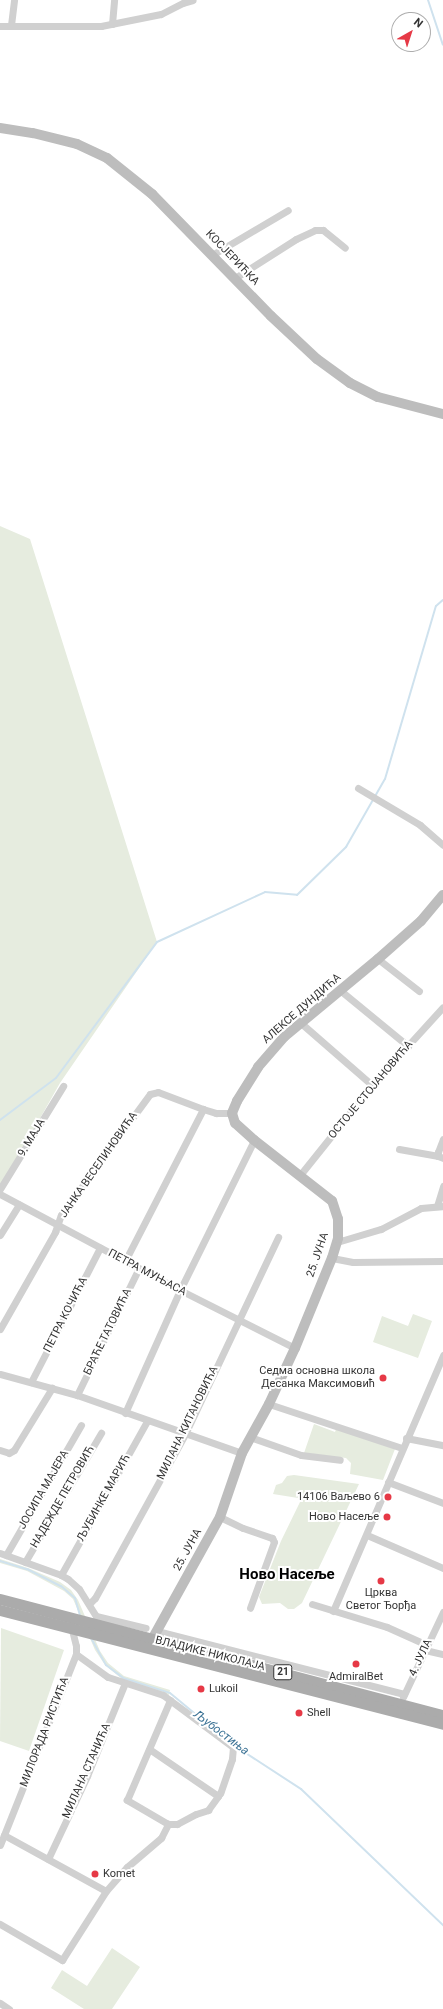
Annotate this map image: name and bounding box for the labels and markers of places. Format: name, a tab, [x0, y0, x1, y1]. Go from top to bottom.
place label: Седма основна школа Десанка Максимовић	[259, 1365, 375, 1391]
marker: Седма основна школа Десанка Максимовић	[378, 1373, 388, 1383]
place label: 14106 Ваљево 6	[297, 1490, 380, 1504]
marker: 14106 Ваљево 6	[383, 1492, 393, 1502]
place label: Ново Насеље	[309, 1510, 379, 1524]
marker: Ново Насеље	[382, 1512, 392, 1522]
marker: Црква Светог Ђорђа	[376, 1576, 386, 1586]
place label: Црква Светог Ђорђа	[346, 1587, 416, 1613]
marker: AdmiralBet	[351, 1659, 361, 1669]
place label: AdmiralBet	[329, 1670, 383, 1684]
place label: Lukoil	[209, 1682, 238, 1696]
marker: Lukoil	[196, 1684, 206, 1694]
place label: Shell	[307, 1706, 331, 1720]
marker: Shell	[294, 1708, 304, 1718]
place label: Komet	[103, 1867, 135, 1881]
marker: Komet	[90, 1869, 100, 1879]

